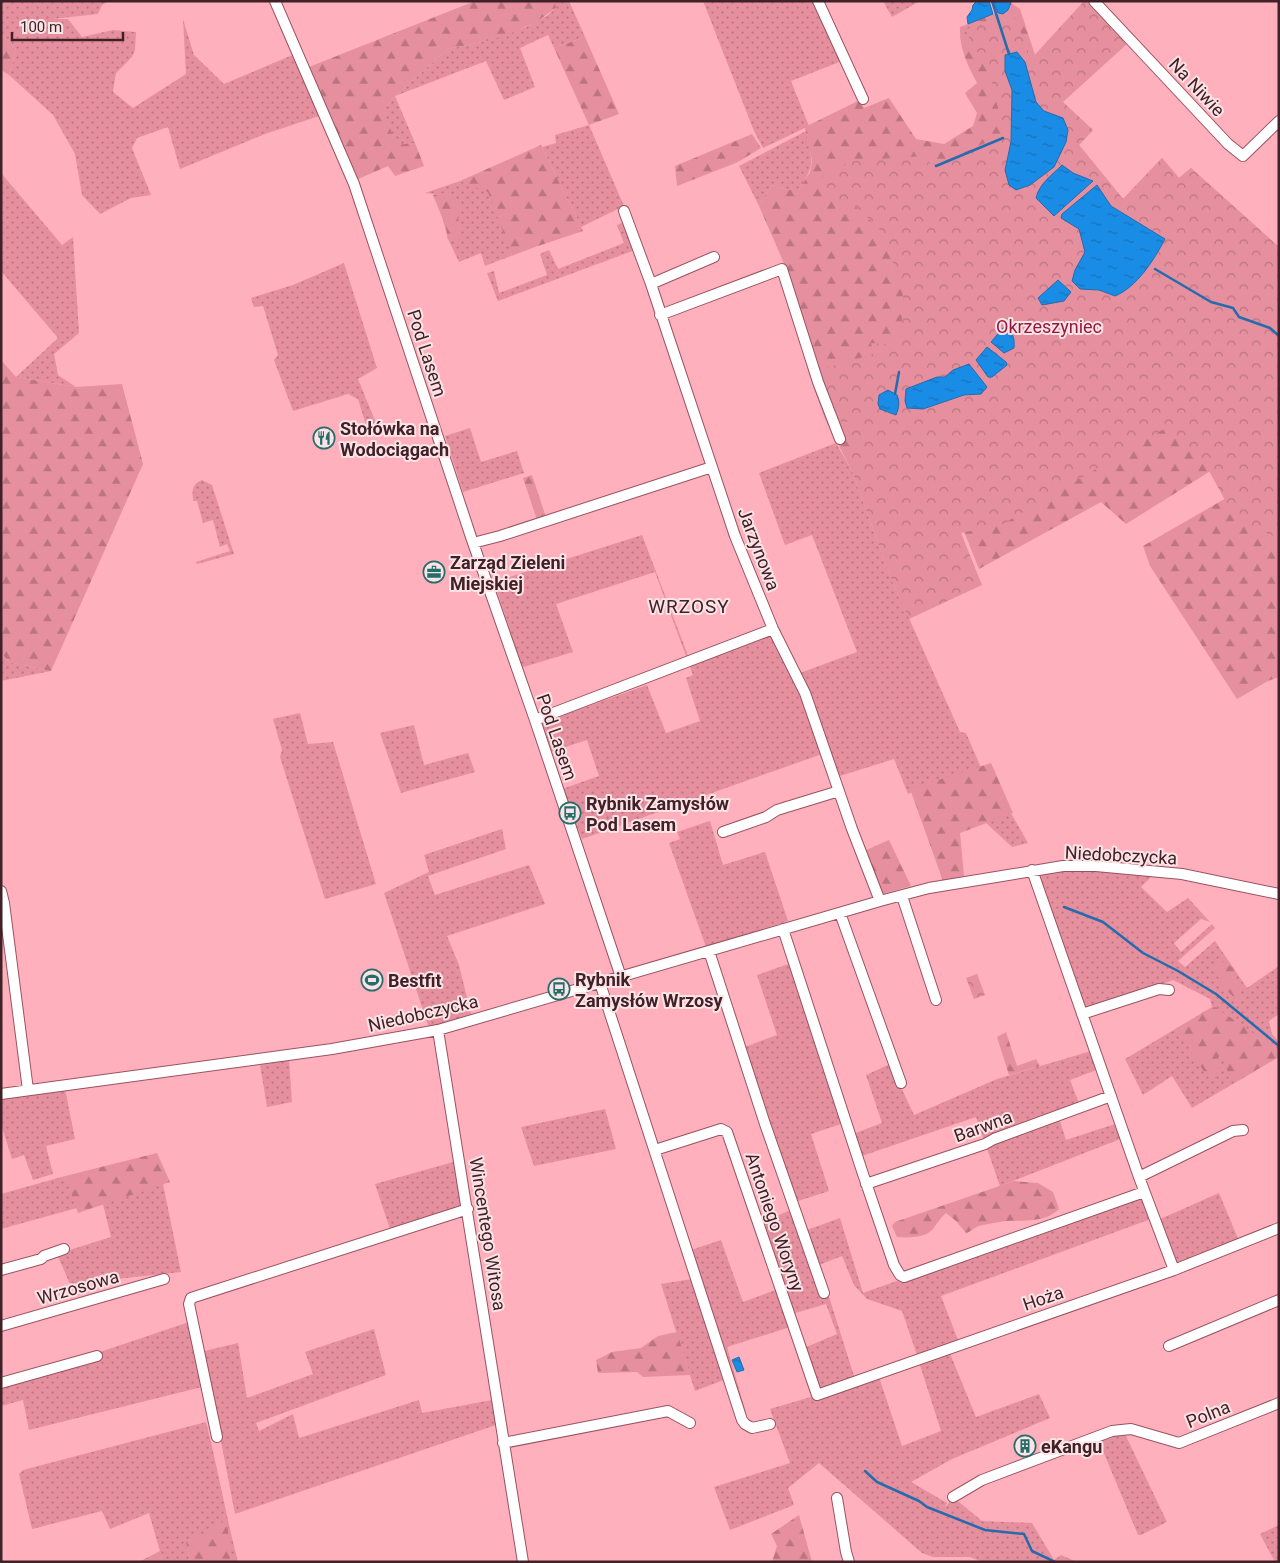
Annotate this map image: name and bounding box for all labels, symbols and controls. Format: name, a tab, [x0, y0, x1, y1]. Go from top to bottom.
scale bar	[12, 10, 124, 42]
text: 100 m	[20, 18, 62, 36]
street label: Na Niwie	[1165, 54, 1229, 120]
street label: Pod Lasem	[403, 307, 451, 399]
park label: Okrzeszyniec	[996, 316, 1102, 337]
place label: Stołówka na Wodociągach	[340, 418, 449, 460]
restaurant icon: Stołówka na Wodociągach	[312, 426, 336, 450]
street label: Jarzynowa	[734, 505, 784, 593]
place label: Zarząd Zieleni Miejskiej	[450, 552, 565, 594]
office icon: Zarząd Zieleni Miejskiej	[422, 560, 446, 584]
district label: WRZOSY	[648, 595, 730, 618]
street label: Pod Lasem	[532, 691, 582, 783]
place label: Rybnik Zamysłów Pod Lasem	[586, 793, 729, 835]
bus stop icon: Rybnik Zamysłów Pod Lasem	[558, 801, 582, 825]
street label: Niedobczycka	[1064, 842, 1178, 868]
sports icon: Bestfit	[360, 968, 384, 992]
place label: Rybnik Zamysłów Wrzosy	[575, 969, 723, 1011]
place label: Bestfit	[388, 970, 442, 991]
bus stop icon: Rybnik Zamysłów Wrzosy	[547, 977, 571, 1001]
street label: Niedobczycka	[366, 990, 480, 1036]
street label: Barwna	[951, 1106, 1015, 1146]
street label: Antoniego Woryny	[741, 1150, 809, 1295]
street label: Wincentego Witosa	[466, 1156, 510, 1312]
street label: Wrzosowa	[35, 1265, 121, 1309]
street label: Hoża	[1020, 1281, 1066, 1315]
street label: Polna	[1183, 1396, 1233, 1432]
building icon: eKangu	[1013, 1434, 1037, 1458]
place label: eKangu	[1041, 1436, 1102, 1457]

